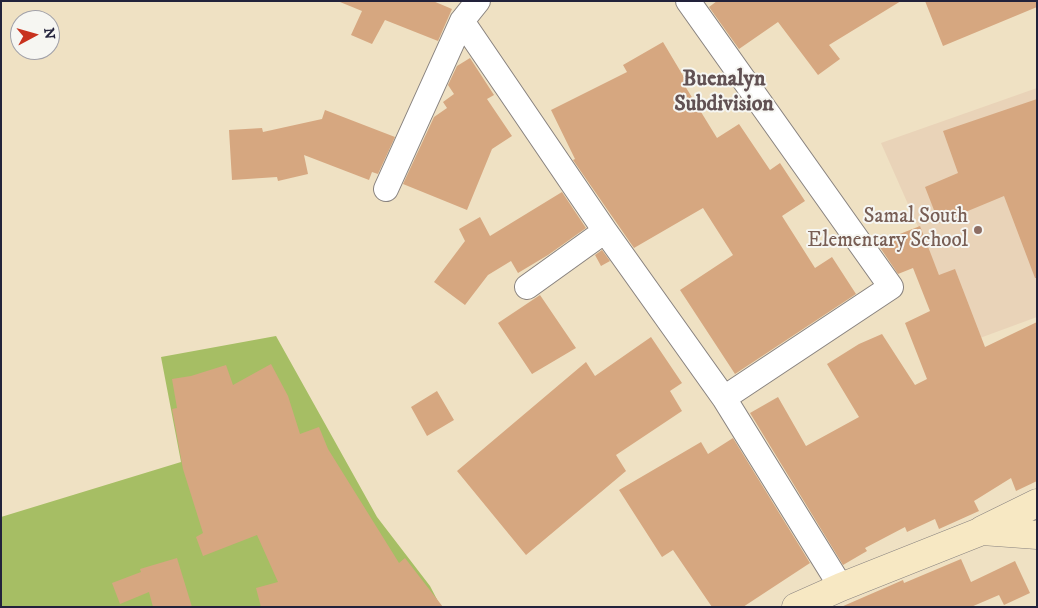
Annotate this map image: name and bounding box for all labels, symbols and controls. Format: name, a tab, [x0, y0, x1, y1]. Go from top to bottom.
north arrow	[10, 10, 60, 60]
text: N	[39, 27, 58, 40]
district label: Buenalyn Subdivision	[674, 67, 774, 118]
place label: Samal South Elementary School	[807, 205, 968, 255]
marker: Samal South Elementary School	[972, 224, 984, 236]

